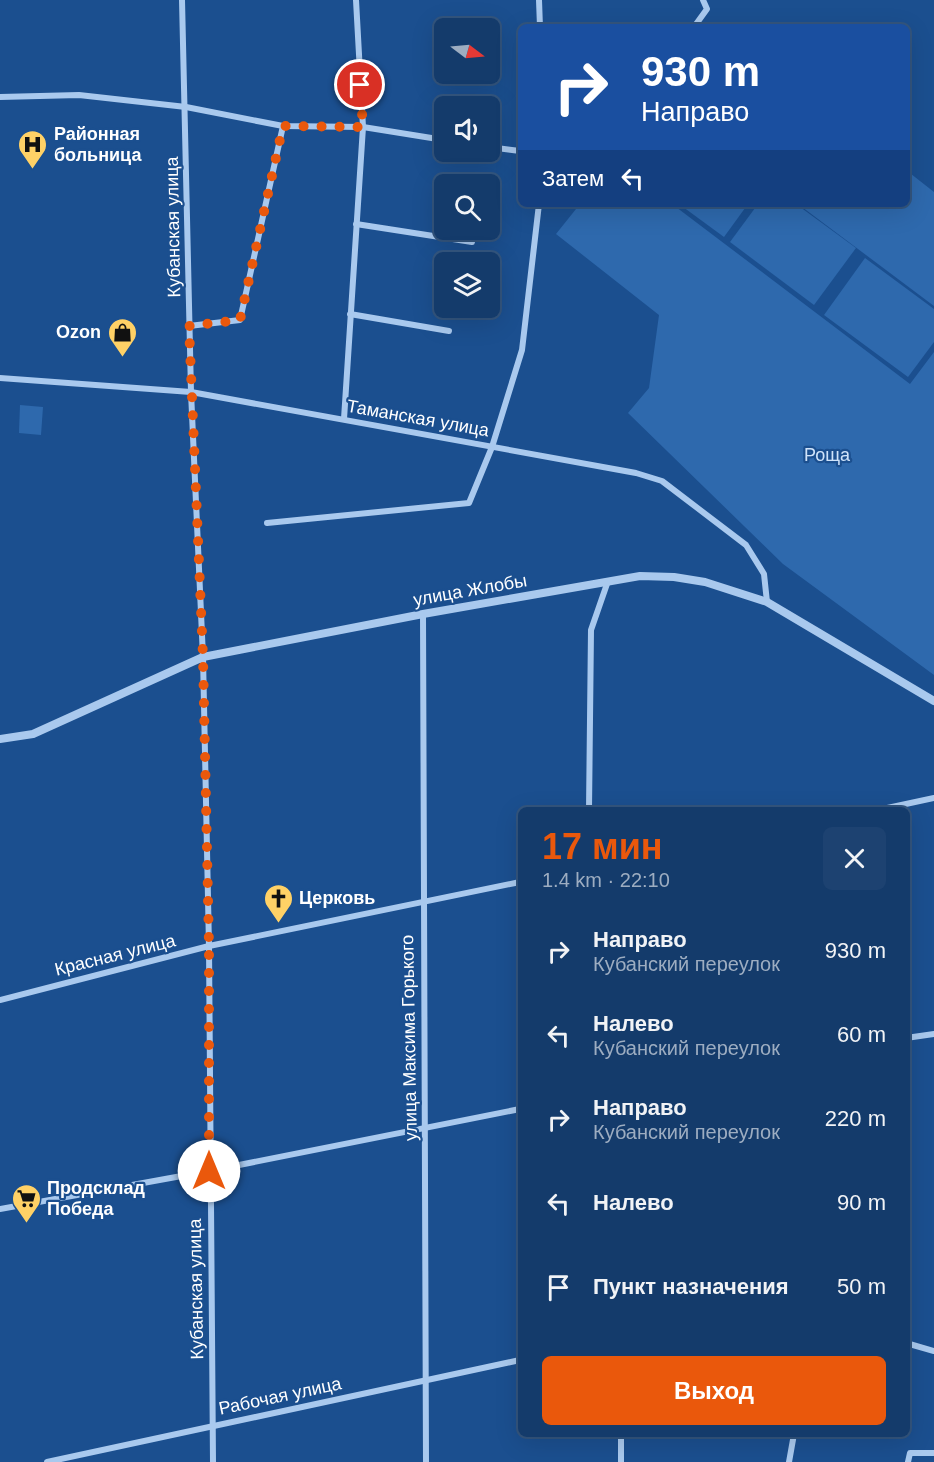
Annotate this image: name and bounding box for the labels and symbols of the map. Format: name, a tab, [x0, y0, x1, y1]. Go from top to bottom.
north arrow	[434, 18, 500, 84]
pin	[334, 59, 385, 110]
place label: Районная больница	[54, 124, 142, 165]
hospital icon: Районная больница	[17, 128, 49, 170]
street label: Кубанская улица	[162, 155, 184, 298]
shop icon: Ozon	[106, 316, 138, 358]
place label: Ozon	[56, 322, 101, 342]
street label: Таманская улица	[345, 396, 492, 441]
park label: Роща	[804, 445, 851, 465]
street label: улица Жлобы	[412, 570, 528, 610]
church icon: Церковь	[262, 882, 294, 924]
place label: Церковь	[299, 888, 375, 908]
street label: Красная улица	[53, 930, 178, 980]
street label: улица Максима Горького	[397, 935, 421, 1141]
position arrow	[177, 1139, 241, 1203]
place label: Продсклад Победа	[47, 1178, 146, 1219]
supermarket icon: Продсклад Победа	[10, 1182, 42, 1224]
street label: Кубанская улица	[185, 1217, 207, 1360]
street label: Рабочая улица	[217, 1373, 344, 1419]

